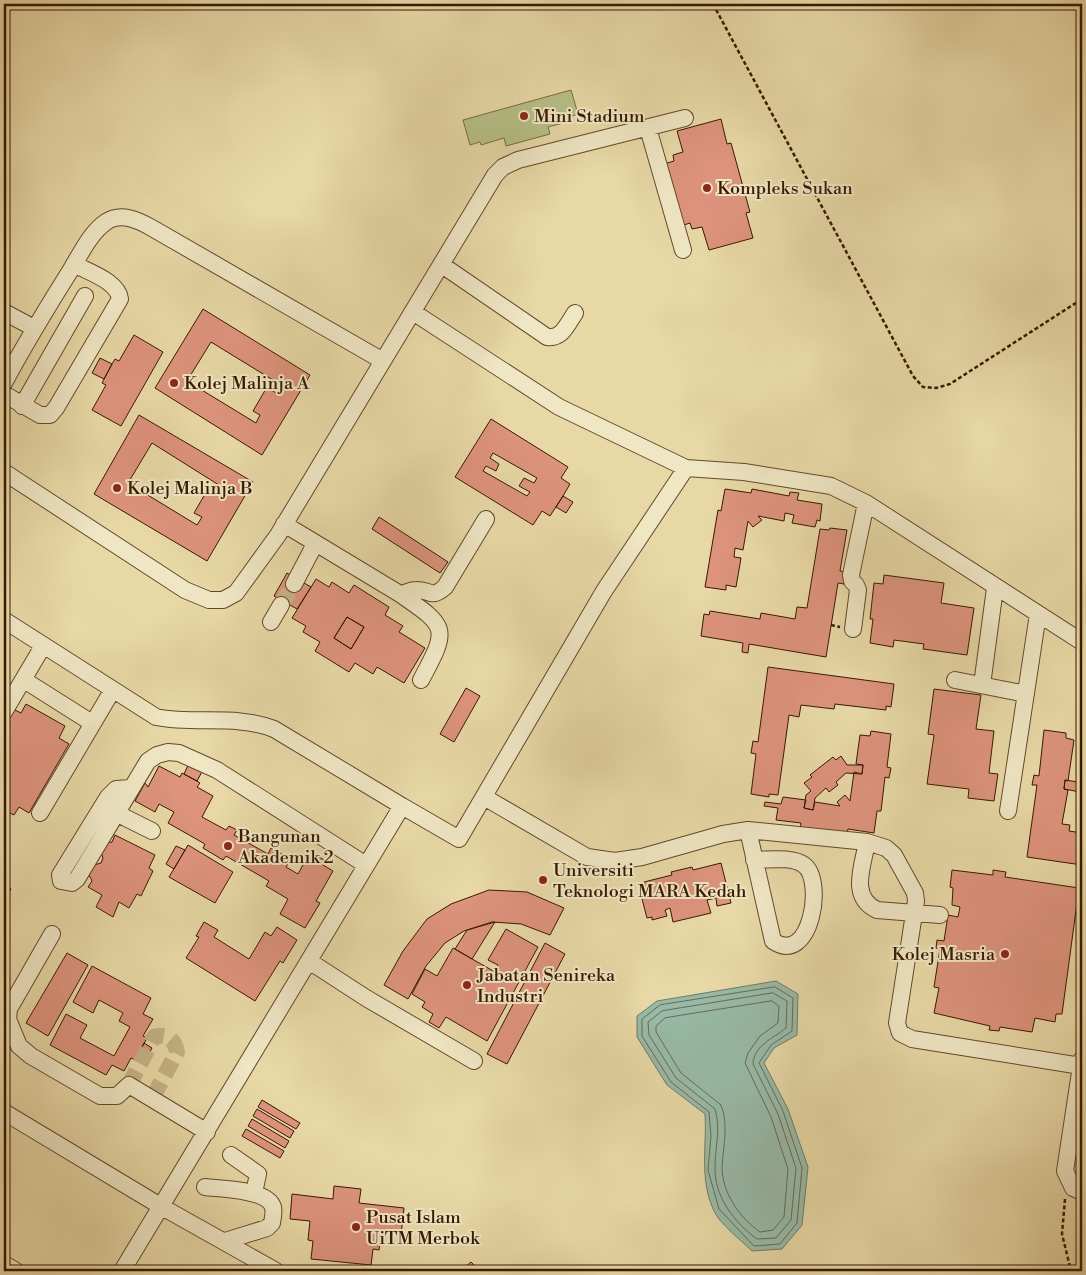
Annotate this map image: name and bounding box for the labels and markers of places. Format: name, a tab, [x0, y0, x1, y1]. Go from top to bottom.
place label: Mini Stadium	[534, 105, 645, 128]
marker: Mini Stadium	[518, 110, 530, 122]
place label: Kompleks Sukan	[717, 177, 853, 200]
marker: Kompleks Sukan	[701, 182, 713, 194]
place label: Kolej Malinja A	[184, 372, 310, 395]
marker: Kolej Malinja A	[168, 377, 180, 389]
place label: Kolej Malinja B	[127, 477, 253, 500]
marker: Kolej Malinja B	[111, 482, 123, 494]
place label: Bangunan Akademik 2	[237, 825, 334, 869]
marker: Bangunan Akademik 2	[222, 840, 234, 852]
place label: Universiti Teknologi MARA Kedah	[553, 859, 747, 903]
marker: Universiti Teknologi MARA Kedah	[537, 874, 549, 886]
place label: Kolej Masria	[892, 943, 996, 966]
marker: Kolej Masria	[999, 948, 1011, 960]
place label: Jabatan Senireka Industri	[476, 964, 616, 1008]
marker: Jabatan Senireka Industri	[461, 979, 473, 991]
place label: Pusat Islam UiTM Merbok	[366, 1206, 481, 1250]
marker: Pusat Islam UiTM Merbok	[350, 1221, 362, 1233]

